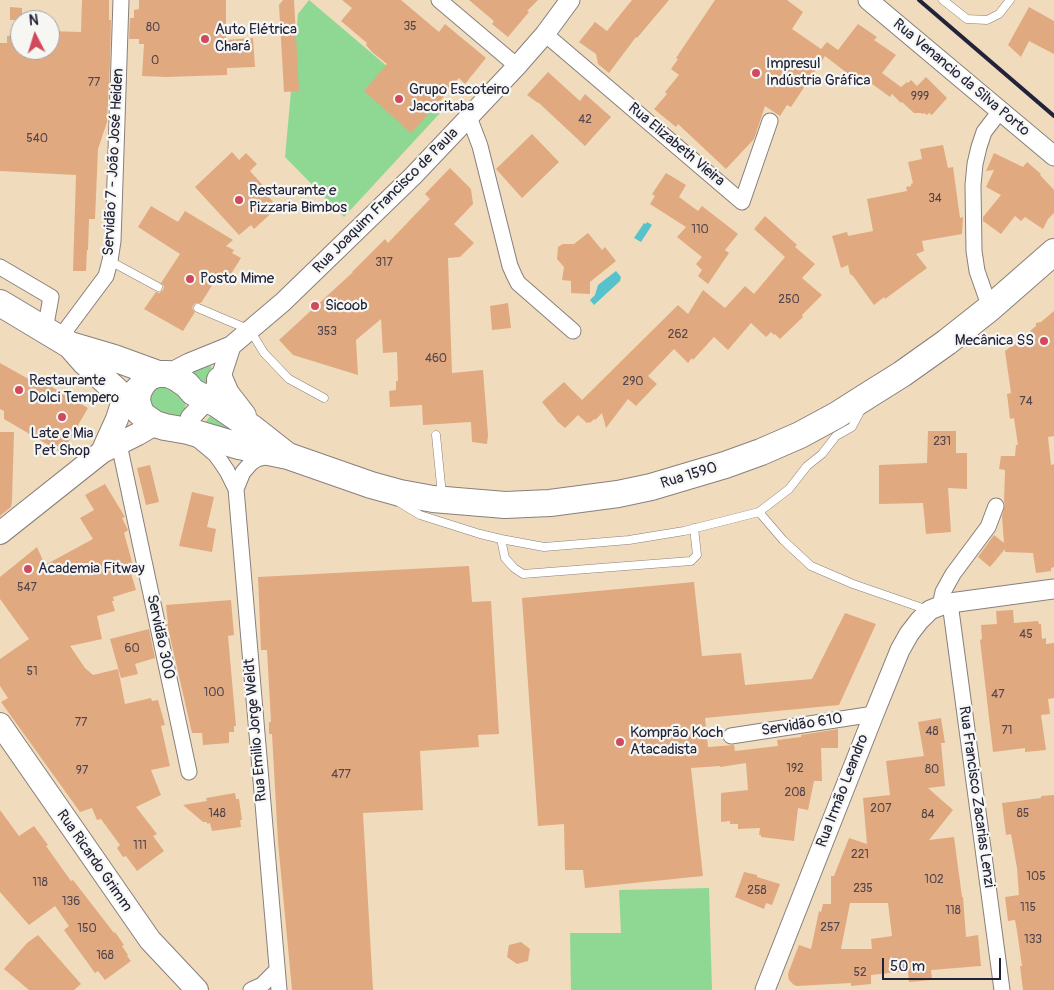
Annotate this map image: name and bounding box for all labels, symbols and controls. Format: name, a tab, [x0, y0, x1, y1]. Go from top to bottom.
north arrow	[10, 10, 60, 60]
text: N	[28, 12, 39, 29]
street label: Rua Venancio da Silva Porto	[889, 16, 1033, 140]
house number: 35	[403, 20, 417, 34]
house number: 80	[146, 21, 160, 35]
place label: Auto Elétrica Chará	[215, 21, 297, 56]
marker: Auto Elétrica Chará	[199, 33, 211, 45]
house number: 0	[151, 54, 159, 68]
place label: Impresul Indústria Gráfica	[766, 55, 871, 90]
marker: Impresul Indústria Gráfica	[750, 67, 762, 79]
street label: Servidão 7 - João José Heiden	[100, 68, 128, 256]
house number: 77	[88, 76, 100, 90]
place label: Grupo Escoteiro Jacoritaba	[409, 81, 510, 116]
house number: 999	[911, 90, 929, 104]
marker: Grupo Escoteiro Jacoritaba	[393, 93, 405, 105]
street label: Rua Elizabeth Vieira	[624, 99, 728, 191]
house number: 42	[578, 113, 592, 127]
street label: Rua Joaquim Francisco de Paula	[310, 125, 462, 277]
house number: 540	[26, 132, 48, 146]
place label: Restaurante e Pizzaria Bimbos	[249, 182, 347, 217]
house number: 34	[928, 192, 942, 206]
marker: Restaurante e Pizzaria Bimbos	[233, 194, 245, 206]
house number: 110	[691, 223, 709, 237]
house number: 317	[375, 256, 393, 270]
place label: Posto Mime	[200, 270, 274, 288]
marker: Posto Mime	[184, 273, 196, 285]
house number: 250	[778, 293, 800, 307]
place label: Sicoob	[325, 297, 368, 315]
marker: Sicoob	[309, 300, 321, 312]
house number: 353	[317, 325, 337, 339]
house number: 262	[668, 328, 688, 342]
place label: Mecânica SS	[955, 332, 1034, 350]
marker: Mecânica SS	[1038, 335, 1050, 347]
house number: 460	[425, 352, 447, 366]
place label: Restaurante Dolci Tempero	[29, 372, 119, 407]
house number: 290	[622, 375, 644, 389]
marker: Restaurante Dolci Tempero	[13, 384, 25, 396]
house number: 74	[1019, 395, 1033, 409]
marker: Late e Mia Pet Shop	[56, 411, 68, 423]
place label: Late e Mia Pet Shop	[31, 425, 93, 460]
house number: 231	[933, 435, 951, 449]
street label: Rua 1590	[658, 459, 720, 493]
place label: Academia Fitway	[38, 560, 145, 578]
marker: Academia Fitway	[22, 563, 34, 575]
house number: 547	[17, 581, 37, 595]
street label: Servidão 300	[142, 593, 178, 681]
house number: 45	[1019, 628, 1033, 642]
house number: 60	[124, 642, 140, 656]
street label: Rua Emilio Jorge Weldt	[241, 658, 271, 802]
house number: 51	[26, 665, 38, 679]
house number: 100	[203, 686, 225, 700]
house number: 47	[991, 688, 1005, 702]
street label: Rua Francisco Zacarias Lenzi	[954, 705, 998, 889]
street label: Servidão 610	[760, 710, 844, 740]
house number: 77	[75, 716, 87, 730]
place label: Komprão Koch Atacadista	[630, 724, 723, 759]
house number: 71	[1001, 724, 1013, 738]
house number: 48	[925, 725, 939, 739]
street label: Rua Irmão Leandro	[813, 732, 873, 850]
marker: Komprão Koch Atacadista	[614, 736, 626, 748]
house number: 192	[786, 762, 804, 776]
house number: 80	[925, 763, 939, 777]
house number: 97	[76, 764, 88, 778]
house number: 477	[331, 768, 351, 782]
house number: 208	[785, 786, 805, 800]
house number: 207	[870, 802, 892, 816]
street label: Rua Ricardo Grimm	[52, 807, 136, 915]
house number: 148	[208, 807, 226, 821]
house number: 85	[1017, 807, 1029, 821]
house number: 84	[921, 808, 935, 822]
house number: 111	[133, 839, 147, 853]
house number: 221	[851, 848, 869, 862]
house number: 105	[1026, 870, 1046, 884]
house number: 102	[924, 873, 944, 887]
house number: 118	[32, 876, 48, 890]
house number: 235	[853, 882, 873, 896]
house number: 258	[747, 884, 767, 898]
house number: 136	[62, 895, 80, 909]
house number: 115	[1020, 901, 1036, 915]
house number: 118	[945, 904, 961, 918]
house number: 257	[820, 921, 840, 935]
house number: 150	[77, 922, 97, 936]
house number: 133	[1024, 933, 1042, 947]
scale bar	[884, 948, 1003, 980]
house number: 168	[96, 949, 114, 963]
text: 50 m	[890, 957, 925, 976]
house number: 52	[853, 966, 867, 980]

